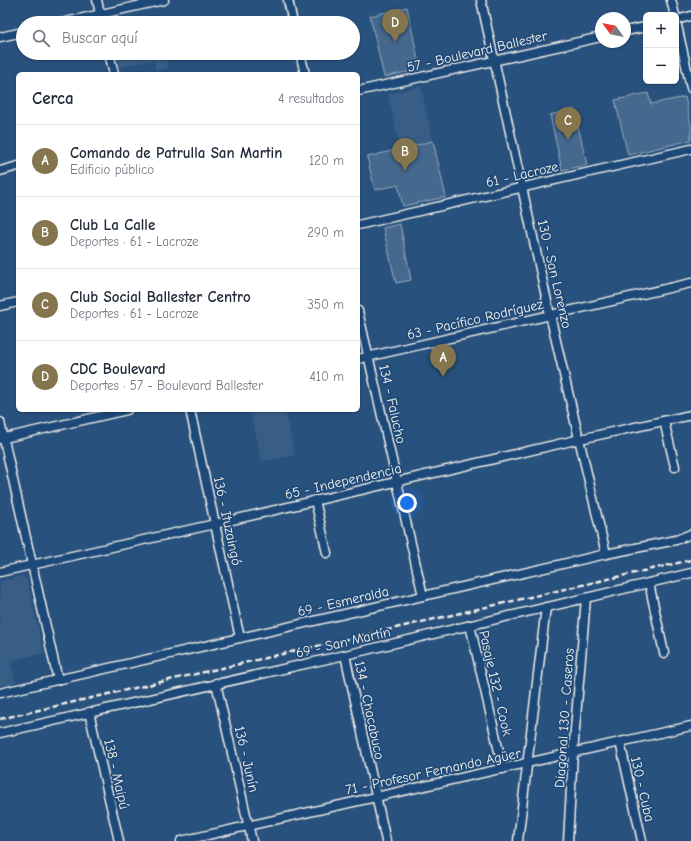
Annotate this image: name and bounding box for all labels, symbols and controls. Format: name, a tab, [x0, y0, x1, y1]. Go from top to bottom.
pin: D	[382, 9, 408, 42]
north arrow	[595, 12, 631, 48]
map controls	[643, 12, 679, 84]
button: +	[643, 12, 679, 48]
search box	[16, 16, 360, 60]
icon: search	[30, 27, 52, 49]
street label: 57 - Boulevard Ballester	[405, 27, 549, 76]
text: Buscar aquí	[62, 29, 138, 47]
button: −	[643, 48, 679, 84]
text: Cerca	[32, 89, 74, 108]
text: 4 resultados	[278, 91, 344, 106]
pin: C	[555, 107, 581, 140]
pin: B	[392, 138, 418, 171]
text: Comando de Patrulla San Martin	[70, 144, 282, 162]
text: A	[41, 153, 49, 168]
text: 120 m	[309, 153, 344, 168]
street label: 61 - Lacroze	[484, 158, 560, 191]
text: Edificio público	[70, 162, 154, 177]
text: Club La Calle	[70, 216, 155, 234]
street label: 130 - San Lorenzo	[534, 218, 575, 330]
text: B	[41, 225, 49, 240]
text: 290 m	[307, 225, 344, 240]
text: Deportes · 61 - Lacroze	[70, 234, 199, 249]
text: Club Social Ballester Centro	[70, 288, 251, 306]
street label: 63 - Pacífico Rodríguez	[405, 296, 545, 343]
text: C	[41, 297, 49, 312]
text: 350 m	[307, 297, 344, 312]
text: Deportes · 61 - Lacroze	[70, 306, 199, 321]
pin: A	[430, 344, 456, 377]
text: CDC Boulevard	[70, 360, 165, 378]
street label: 134 - Falucho	[375, 363, 410, 445]
text: D	[41, 369, 49, 384]
text: 410 m	[310, 369, 344, 384]
text: Deportes · 57 - Boulevard Ballester	[70, 378, 263, 393]
street label: 65 - Independencia	[283, 460, 403, 503]
street label: 136 - Ituzaingó	[210, 475, 245, 567]
your location	[397, 493, 417, 513]
street label: 69 - Esmeralda	[296, 583, 390, 620]
street label: 69 - San Martín	[294, 623, 392, 662]
street label: Pasaje 132 - Cook	[475, 629, 516, 738]
street label: Diagonal 130 - Caseros	[551, 647, 578, 788]
street label: 134 - Chacabuco	[351, 659, 388, 761]
street label: 136 - Junín	[231, 724, 262, 794]
street label: 138 - Maipú	[100, 737, 133, 811]
street label: 71 - Profesor Fernando Agüer	[344, 744, 523, 798]
street label: 130 - Cuba	[627, 755, 658, 823]

